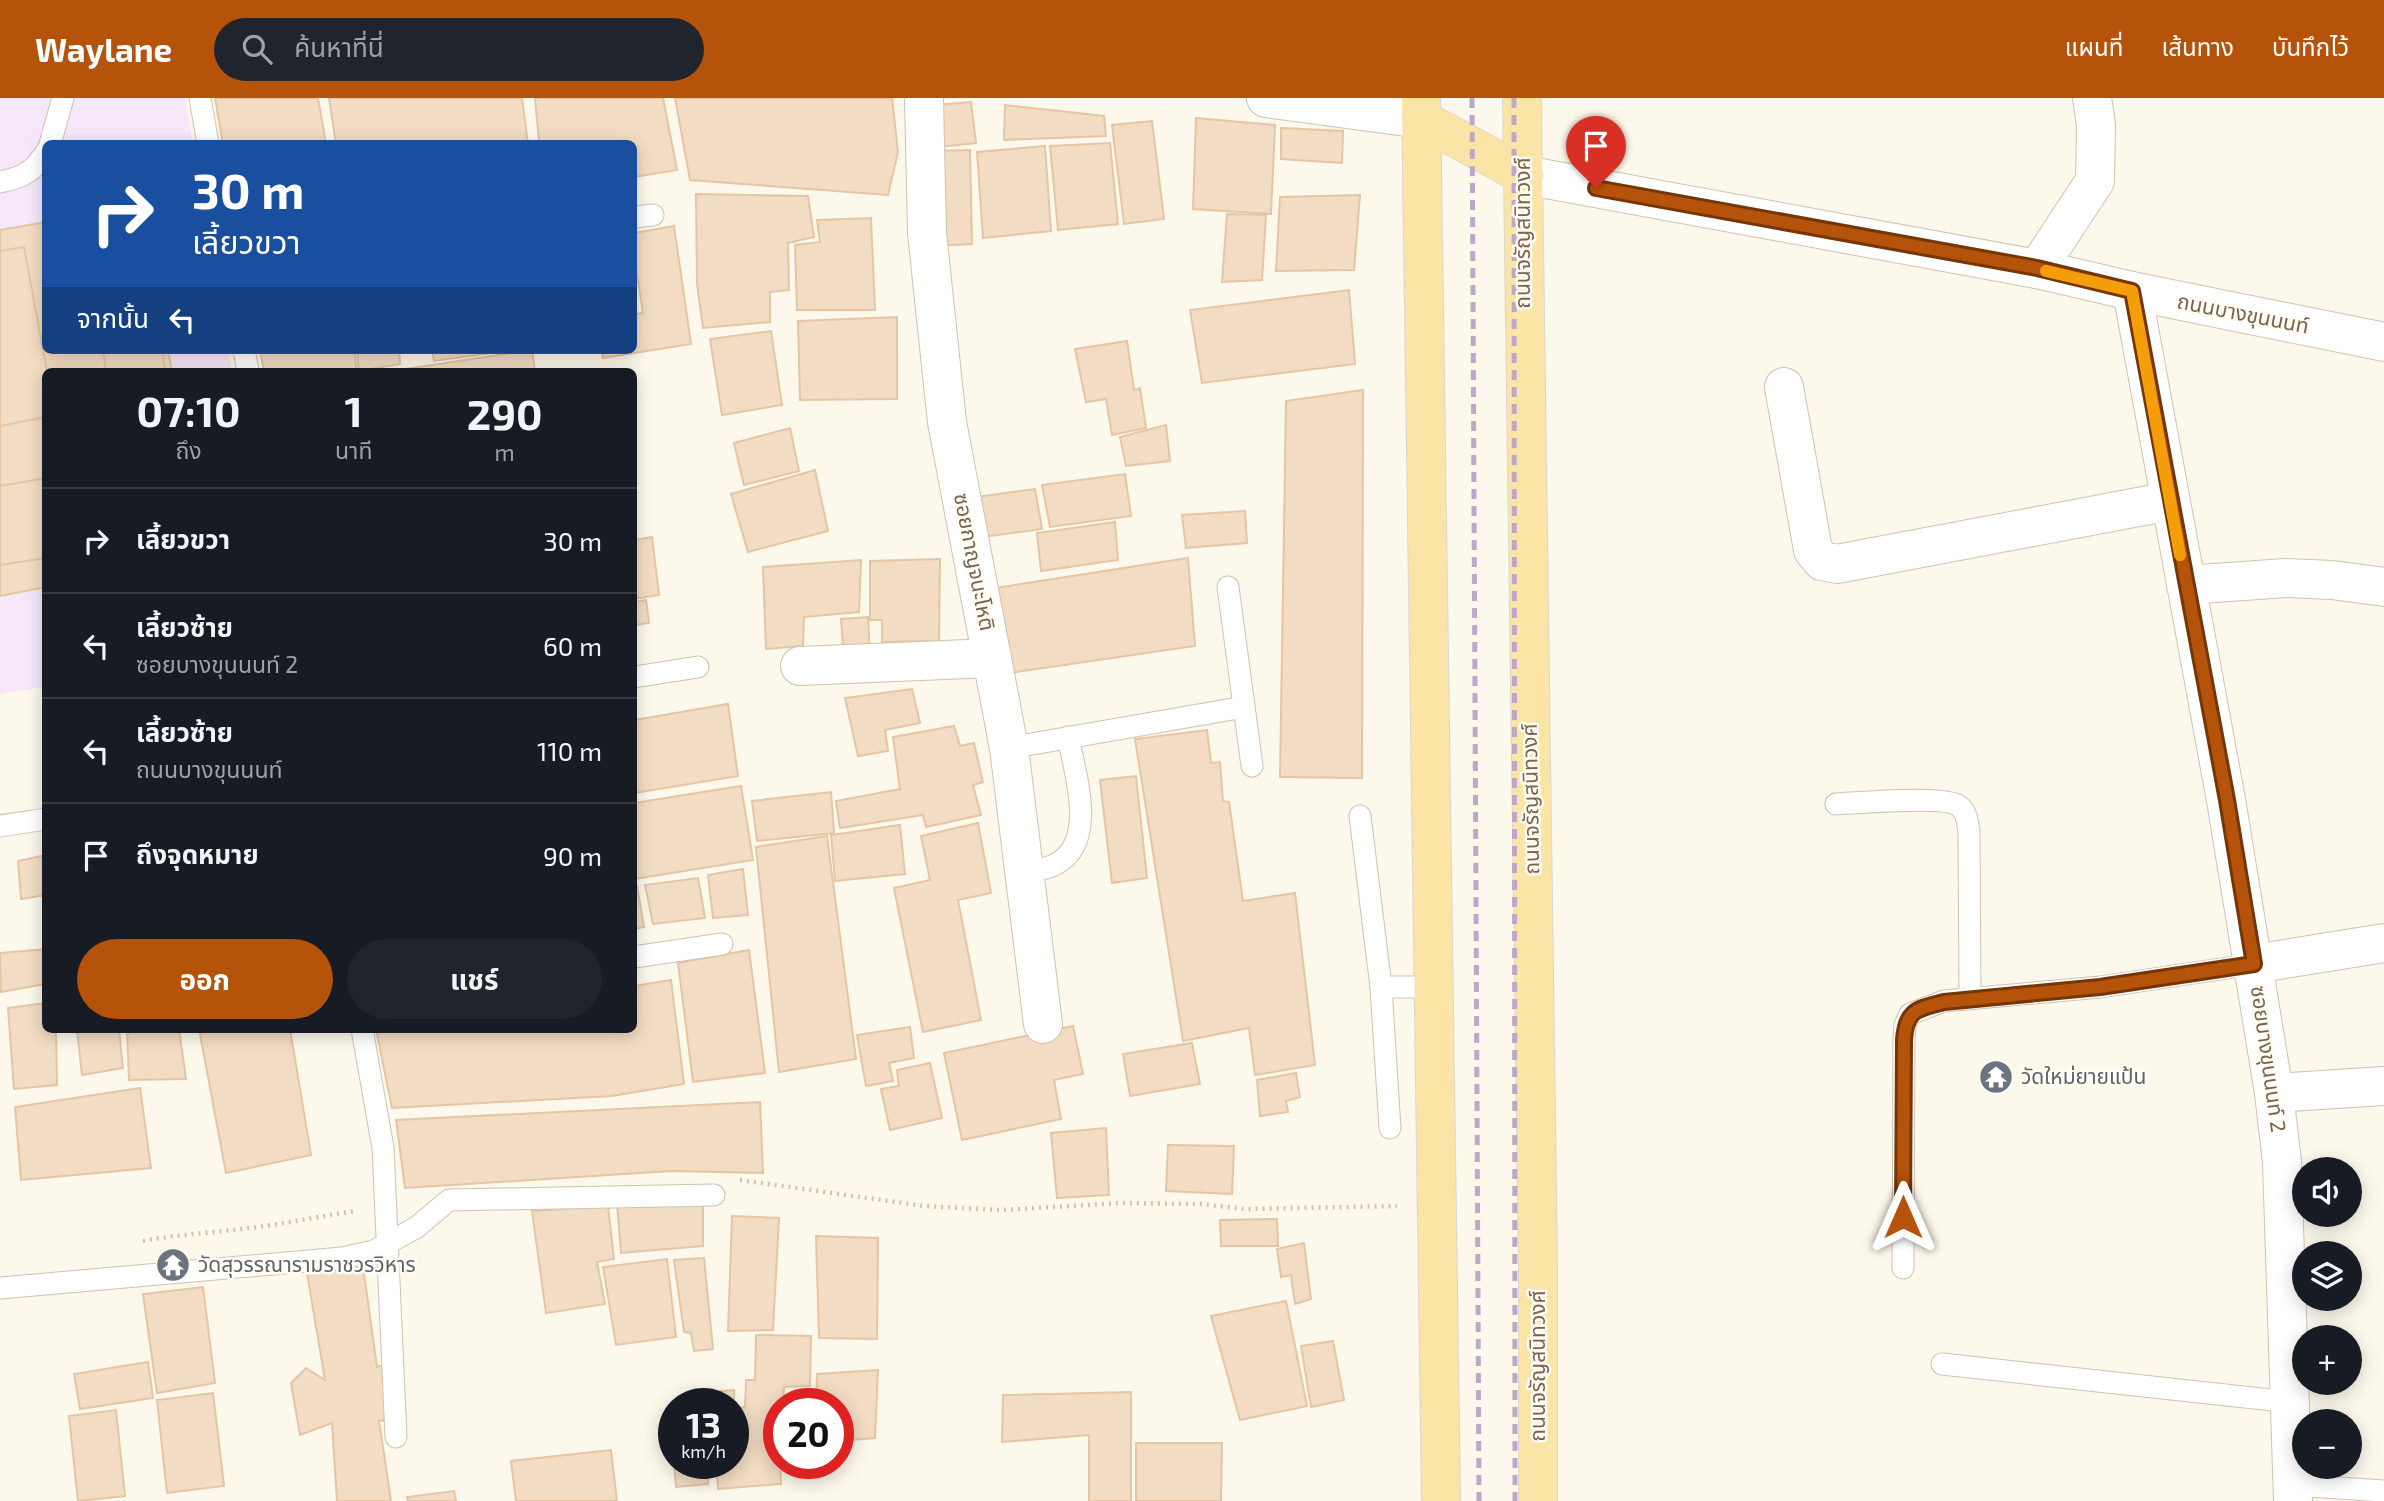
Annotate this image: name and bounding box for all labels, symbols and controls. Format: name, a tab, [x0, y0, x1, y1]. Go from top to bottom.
search box	[214, 18, 704, 81]
text: Waylane	[35, 29, 172, 69]
icon: search	[238, 30, 276, 68]
text: ค้นหาที่นี่	[294, 31, 384, 62]
text: แผนที่	[2065, 32, 2123, 61]
text: เส้นทาง	[2161, 32, 2234, 61]
text: บันทึกไว้	[2272, 32, 2349, 61]
pin	[1566, 116, 1626, 188]
icon: arrive	[1577, 127, 1615, 165]
street label: ถนนจรัญสนิทวงศ์	[1509, 157, 1534, 309]
text: 30 m	[192, 160, 304, 219]
icon: right	[77, 168, 168, 259]
text: เลี้ยวขวา	[192, 222, 300, 260]
street label: ถนนบางขุนนนท์	[2175, 287, 2311, 340]
icon: left	[163, 301, 201, 339]
text: จากนั้น	[77, 302, 149, 333]
text: 07:10	[136, 385, 241, 435]
text: 1	[345, 385, 363, 435]
text: 290	[467, 388, 543, 438]
text: ถึง	[175, 436, 202, 464]
text: นาที	[335, 436, 372, 464]
text: m	[495, 438, 515, 466]
street label: ซอยกาญจนะโหติ	[950, 491, 1001, 633]
icon: right	[77, 522, 115, 560]
text: เลี้ยวขวา	[136, 523, 230, 554]
text: 30 m	[543, 525, 602, 556]
text: เลี้ยวซ้าย	[136, 611, 233, 642]
icon: left	[77, 627, 115, 665]
text: 60 m	[543, 630, 602, 661]
text: ซอยบางขุนนนท์ 2	[136, 650, 298, 678]
text: เลี้ยวซ้าย	[136, 716, 233, 747]
street label: ถนนจรัญสนิทวงศ์	[1516, 723, 1543, 875]
icon: left	[77, 732, 115, 770]
text: 110 m	[537, 735, 602, 766]
text: ถนนบางขุนนนท์	[136, 755, 283, 783]
icon: arrive	[77, 837, 115, 875]
text: ถึงจุดหมาย	[136, 838, 259, 869]
text: 90 m	[543, 840, 602, 871]
button: ออก	[77, 939, 333, 1019]
button: แชร์	[347, 939, 602, 1019]
street label: ซอยบางขุนนนท์ 2	[2245, 984, 2292, 1134]
temple icon: วัดใหม่ยายแป้น	[1977, 1058, 2015, 1096]
place label: วัดใหม่ยายแป้น	[2021, 1063, 2146, 1088]
map controls	[2292, 1157, 2362, 1479]
button: sound	[2292, 1157, 2362, 1227]
position arrow	[1866, 1180, 1940, 1254]
button: layers	[2292, 1241, 2362, 1311]
temple icon: วัดสุวรรณารามราชวรวิหาร	[154, 1246, 192, 1284]
place label: วัดสุวรรณารามราชวรวิหาร	[198, 1251, 416, 1278]
street label: ถนนจรัญสนิทวงศ์	[1524, 1290, 1549, 1442]
button: +	[2292, 1325, 2362, 1395]
speed limit sign: 20	[763, 1388, 854, 1479]
text: 13	[686, 1403, 721, 1445]
button: −	[2292, 1409, 2362, 1479]
text: km/h	[681, 1440, 726, 1462]

